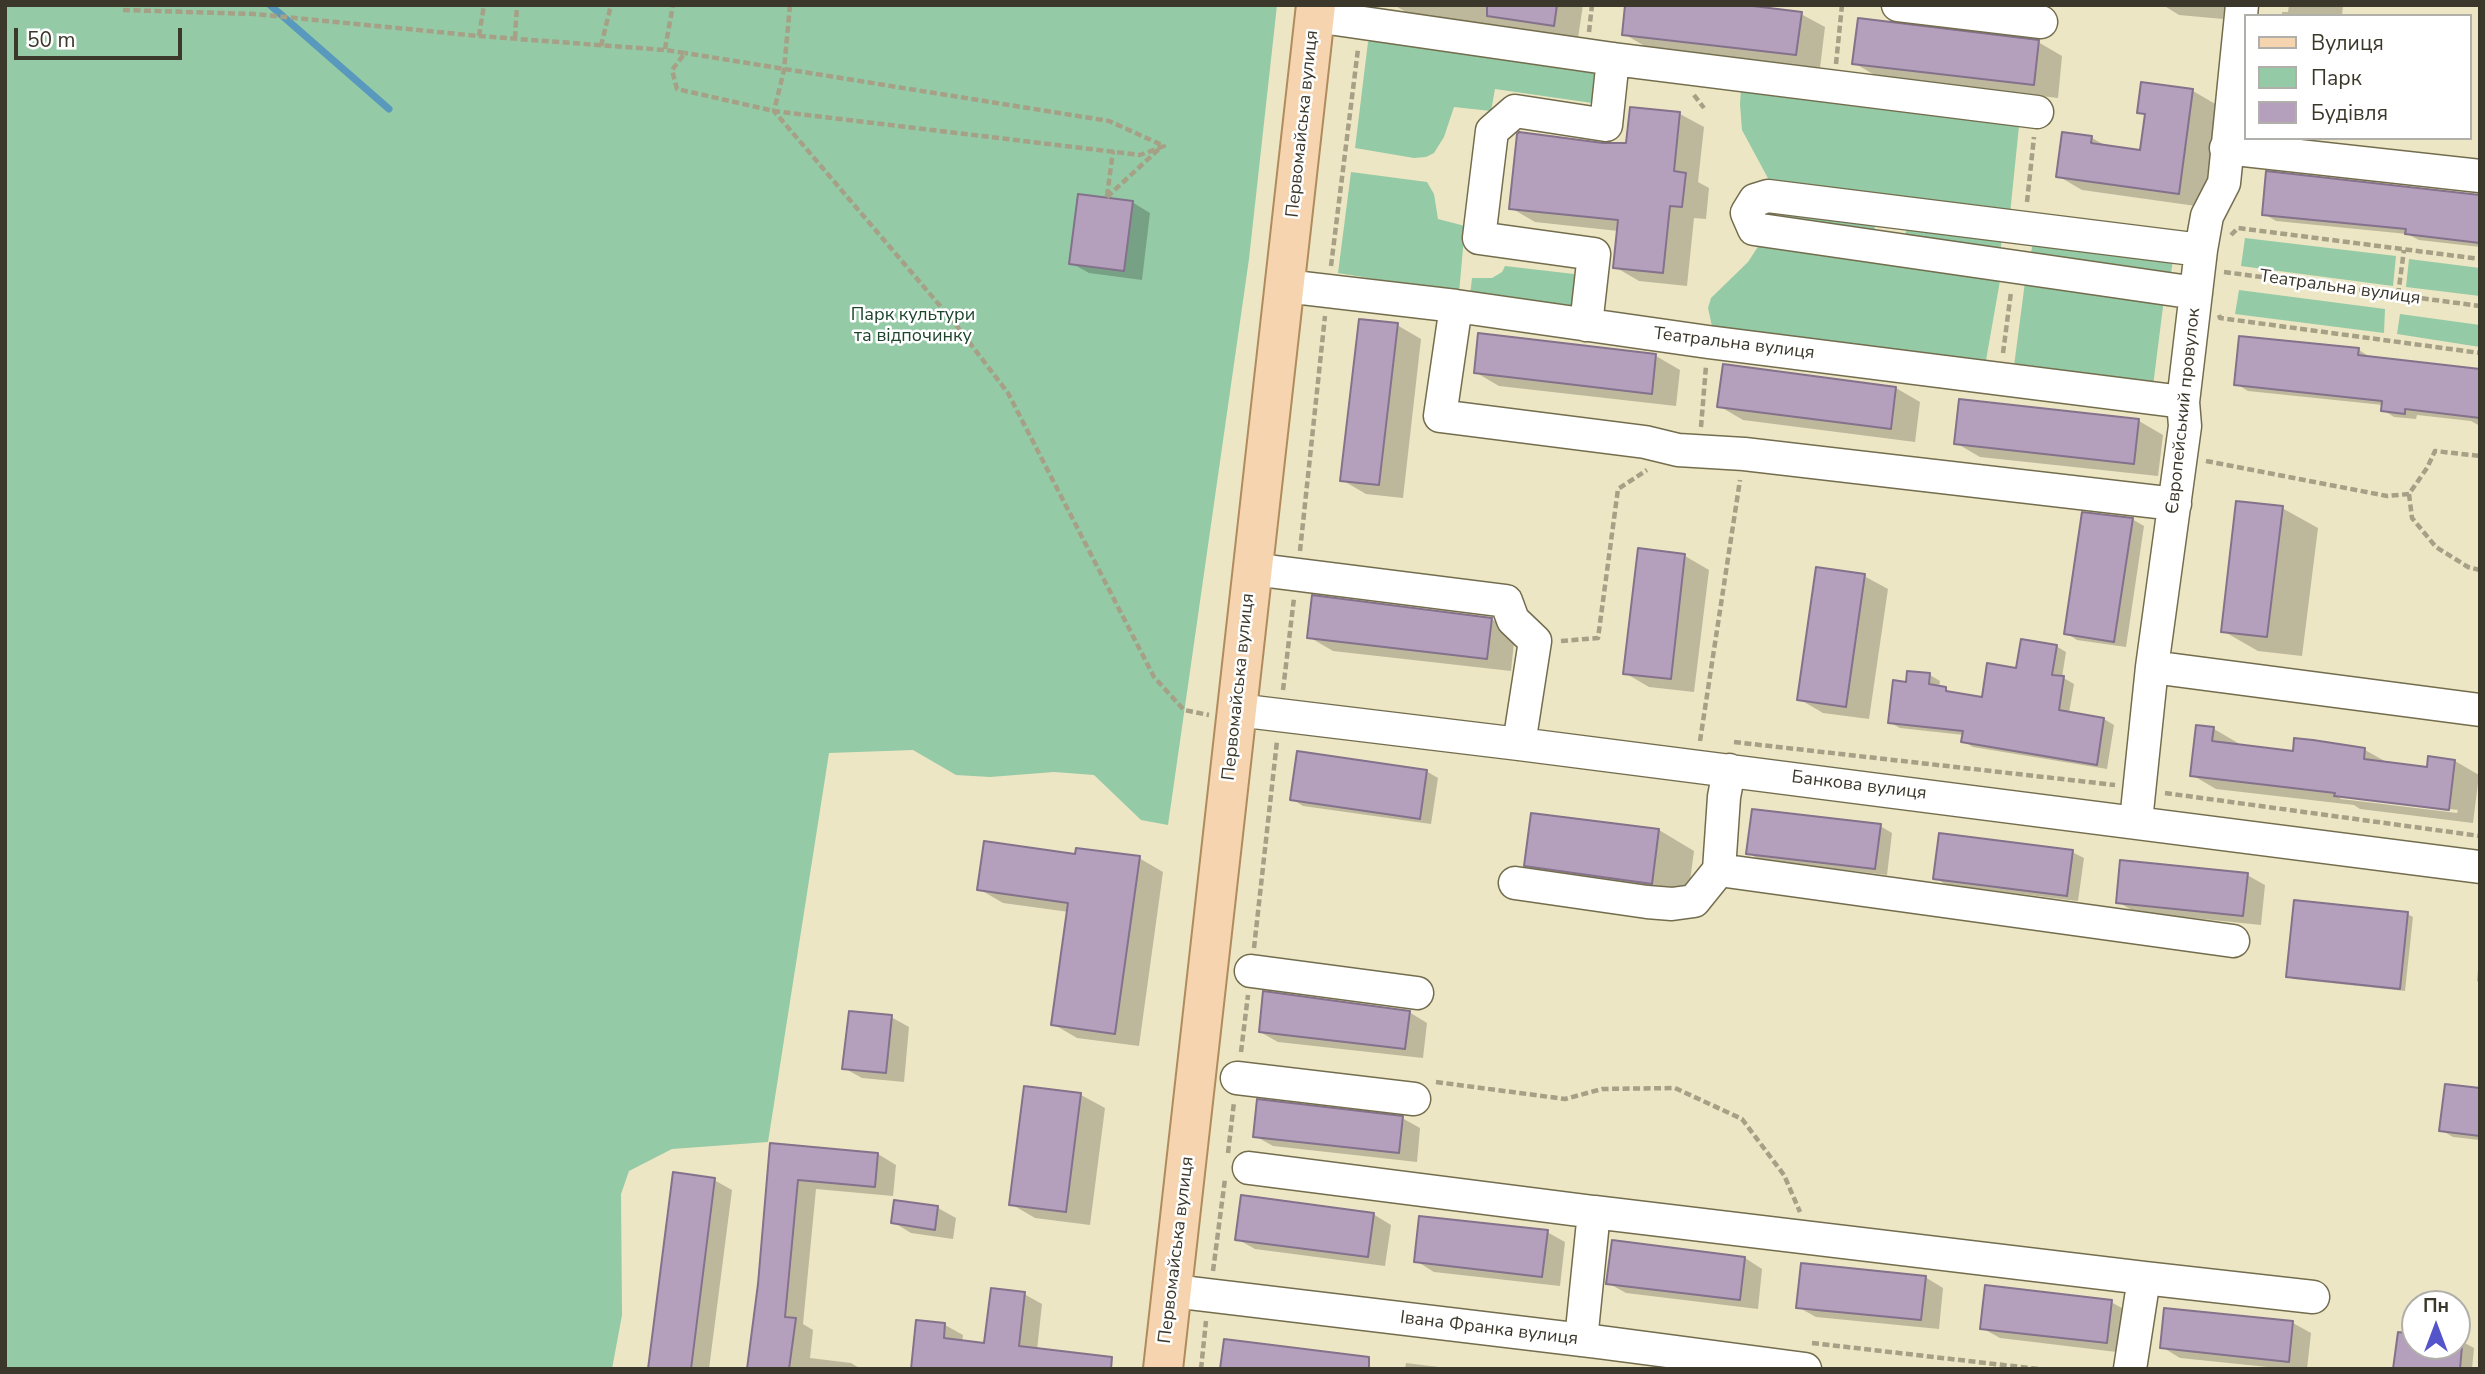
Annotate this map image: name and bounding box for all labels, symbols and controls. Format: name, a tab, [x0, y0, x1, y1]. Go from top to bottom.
scale bar	[18, 14, 186, 58]
legend	[2244, 14, 2471, 140]
text: 50 m	[27, 26, 76, 54]
street label: Первомайська вулиця	[1282, 29, 1324, 219]
text: Вулиця	[2311, 29, 2384, 57]
text: Парк	[2311, 64, 2362, 92]
text: Будівля	[2311, 99, 2388, 127]
street label: Театральна вулиця	[2258, 266, 2422, 310]
park label: Парк культури та відпочинку	[851, 305, 975, 348]
street label: Європейський провулок	[2162, 307, 2206, 515]
street label: Театральна вулиця	[1652, 323, 1816, 365]
street label: Первомайська вулиця	[1218, 592, 1260, 782]
street label: Банкова вулиця	[1790, 767, 1928, 805]
street label: Первомайська вулиця	[1155, 1155, 1199, 1345]
north arrow	[2401, 1290, 2471, 1360]
text: Пн	[2423, 1293, 2449, 1319]
street label: Івана Франка вулиця	[1399, 1307, 1579, 1351]

